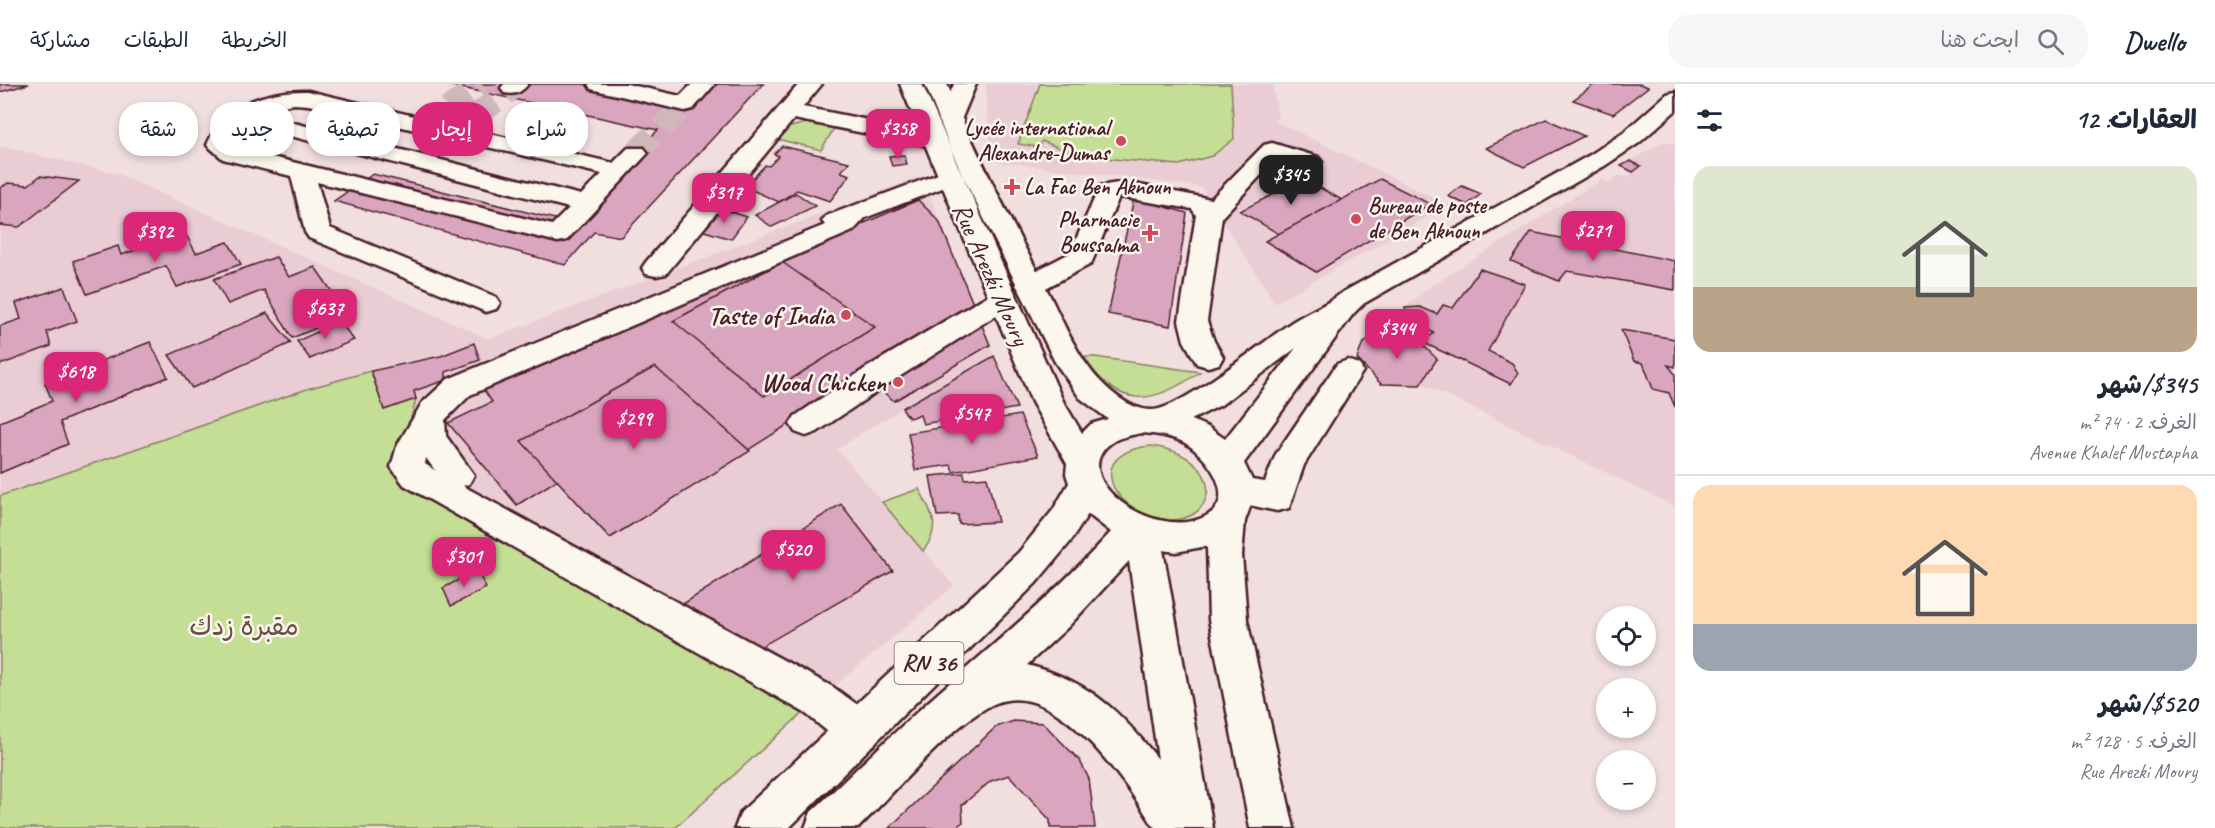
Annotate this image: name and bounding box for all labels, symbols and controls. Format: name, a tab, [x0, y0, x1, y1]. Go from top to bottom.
search box	[1668, 14, 2088, 68]
text: Dwello	[2124, 24, 2185, 59]
icon: search	[2034, 25, 2067, 58]
text: ابحث هنا	[1940, 26, 2019, 54]
text: مشاركة	[30, 27, 91, 53]
text: الطبقات	[124, 27, 189, 53]
text: الخريطة	[222, 27, 287, 53]
chip: شقة	[119, 102, 198, 156]
chip: جديد	[210, 102, 294, 156]
chip: تصفية	[306, 102, 400, 156]
chip: إيجار	[412, 102, 493, 156]
chip: شراء	[505, 102, 588, 156]
text: العقارات: 12	[2075, 103, 2197, 136]
icon: filters	[1693, 104, 1726, 137]
pin: $358	[862, 109, 934, 160]
place label: Lycée international Alexandre-Dumas	[965, 114, 1113, 167]
text: $358	[880, 116, 916, 141]
marker: Lycée international Alexandre-Dumas	[1114, 134, 1128, 148]
pin: $345	[1255, 155, 1327, 206]
text: $345	[1273, 162, 1309, 187]
pin: $317	[688, 173, 760, 224]
place label: La Fac Ben Aknoun	[1024, 173, 1172, 201]
text: $317	[706, 180, 742, 205]
marker: La Fac Ben Aknoun	[1005, 180, 1019, 194]
place label: Bureau de poste de Ben Aknoun	[1368, 192, 1488, 245]
street label: Rue Arezki Moury	[945, 198, 1038, 352]
icon: home	[1891, 205, 1999, 313]
place label: Pharmacie Boussalma	[1058, 206, 1141, 259]
pin: $271	[1557, 211, 1629, 262]
pin: $392	[119, 212, 191, 263]
marker: Bureau de poste de Ben Aknoun	[1349, 212, 1363, 226]
text: $271	[1575, 218, 1611, 243]
text: $392	[137, 219, 173, 244]
marker: Pharmacie Boussalma	[1143, 226, 1157, 240]
pin: $637	[289, 289, 361, 340]
text: $637	[307, 296, 343, 321]
place label: Taste of India	[708, 299, 836, 332]
marker: Taste of India	[839, 308, 853, 322]
pin: $344	[1361, 309, 1433, 360]
text: $344	[1379, 316, 1415, 341]
pin: $618	[40, 352, 112, 403]
text: $618	[58, 359, 94, 384]
place label: Wood Chicken	[761, 366, 887, 399]
text: $345/شهر	[2099, 368, 2197, 401]
marker: Wood Chicken	[891, 375, 905, 389]
pin: $547	[936, 394, 1008, 445]
pin: $299	[598, 399, 670, 450]
text: $547	[954, 401, 990, 426]
text: $299	[616, 406, 652, 431]
text: الغرف: 2 · 74 m²	[2079, 410, 2197, 435]
text: Avenue Khalef Mustapha	[2029, 440, 2197, 465]
icon: home	[1891, 524, 1999, 632]
pin: $520	[757, 530, 829, 581]
pin: $301	[428, 537, 500, 588]
text: $520	[775, 537, 811, 562]
text: $301	[446, 544, 482, 569]
map controls	[1596, 606, 1656, 810]
button: locate	[1596, 606, 1656, 666]
park label: مقبرة زدك	[189, 610, 299, 643]
road number: RN 36	[894, 642, 964, 684]
button: +	[1596, 678, 1656, 738]
text: $520/شهر	[2099, 687, 2197, 720]
text: الغرف: 5 · 128 m²	[2070, 729, 2197, 754]
button: −	[1596, 750, 1656, 810]
text: Rue Arezki Moury	[2080, 759, 2197, 784]

